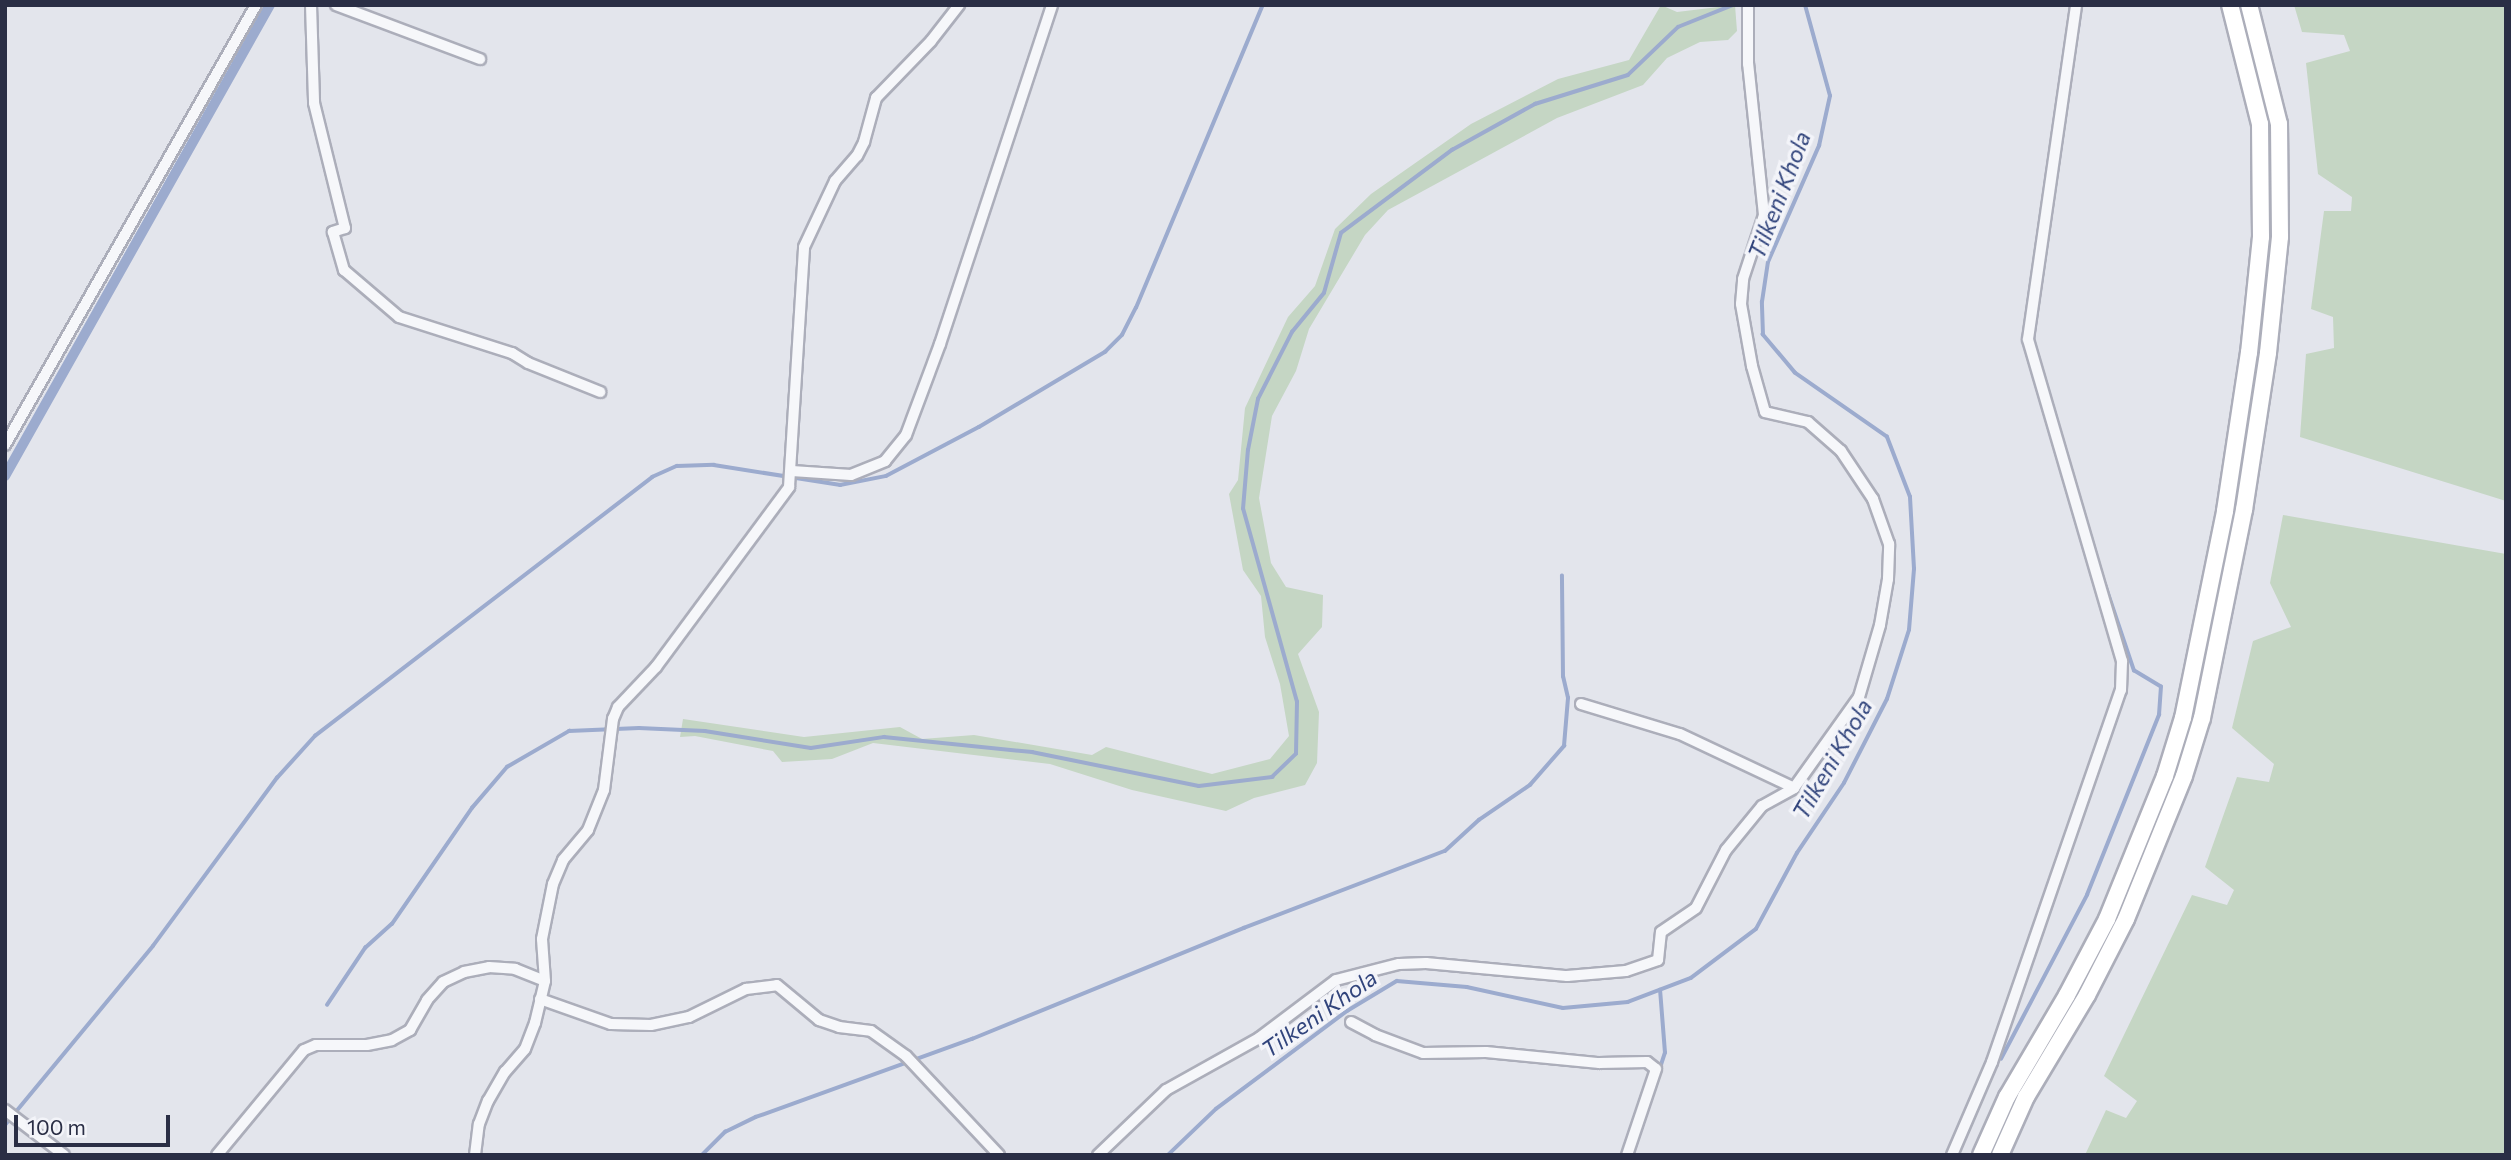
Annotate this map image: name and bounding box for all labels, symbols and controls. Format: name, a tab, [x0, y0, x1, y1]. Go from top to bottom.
water label: Tilkeni Khola	[1742, 127, 1816, 263]
water label: Tilkeni Khola	[1786, 694, 1878, 824]
water label: Tilkeni Khola	[1256, 963, 1382, 1063]
scale bar	[18, 1100, 173, 1144]
text: 100 m	[27, 1114, 86, 1139]

